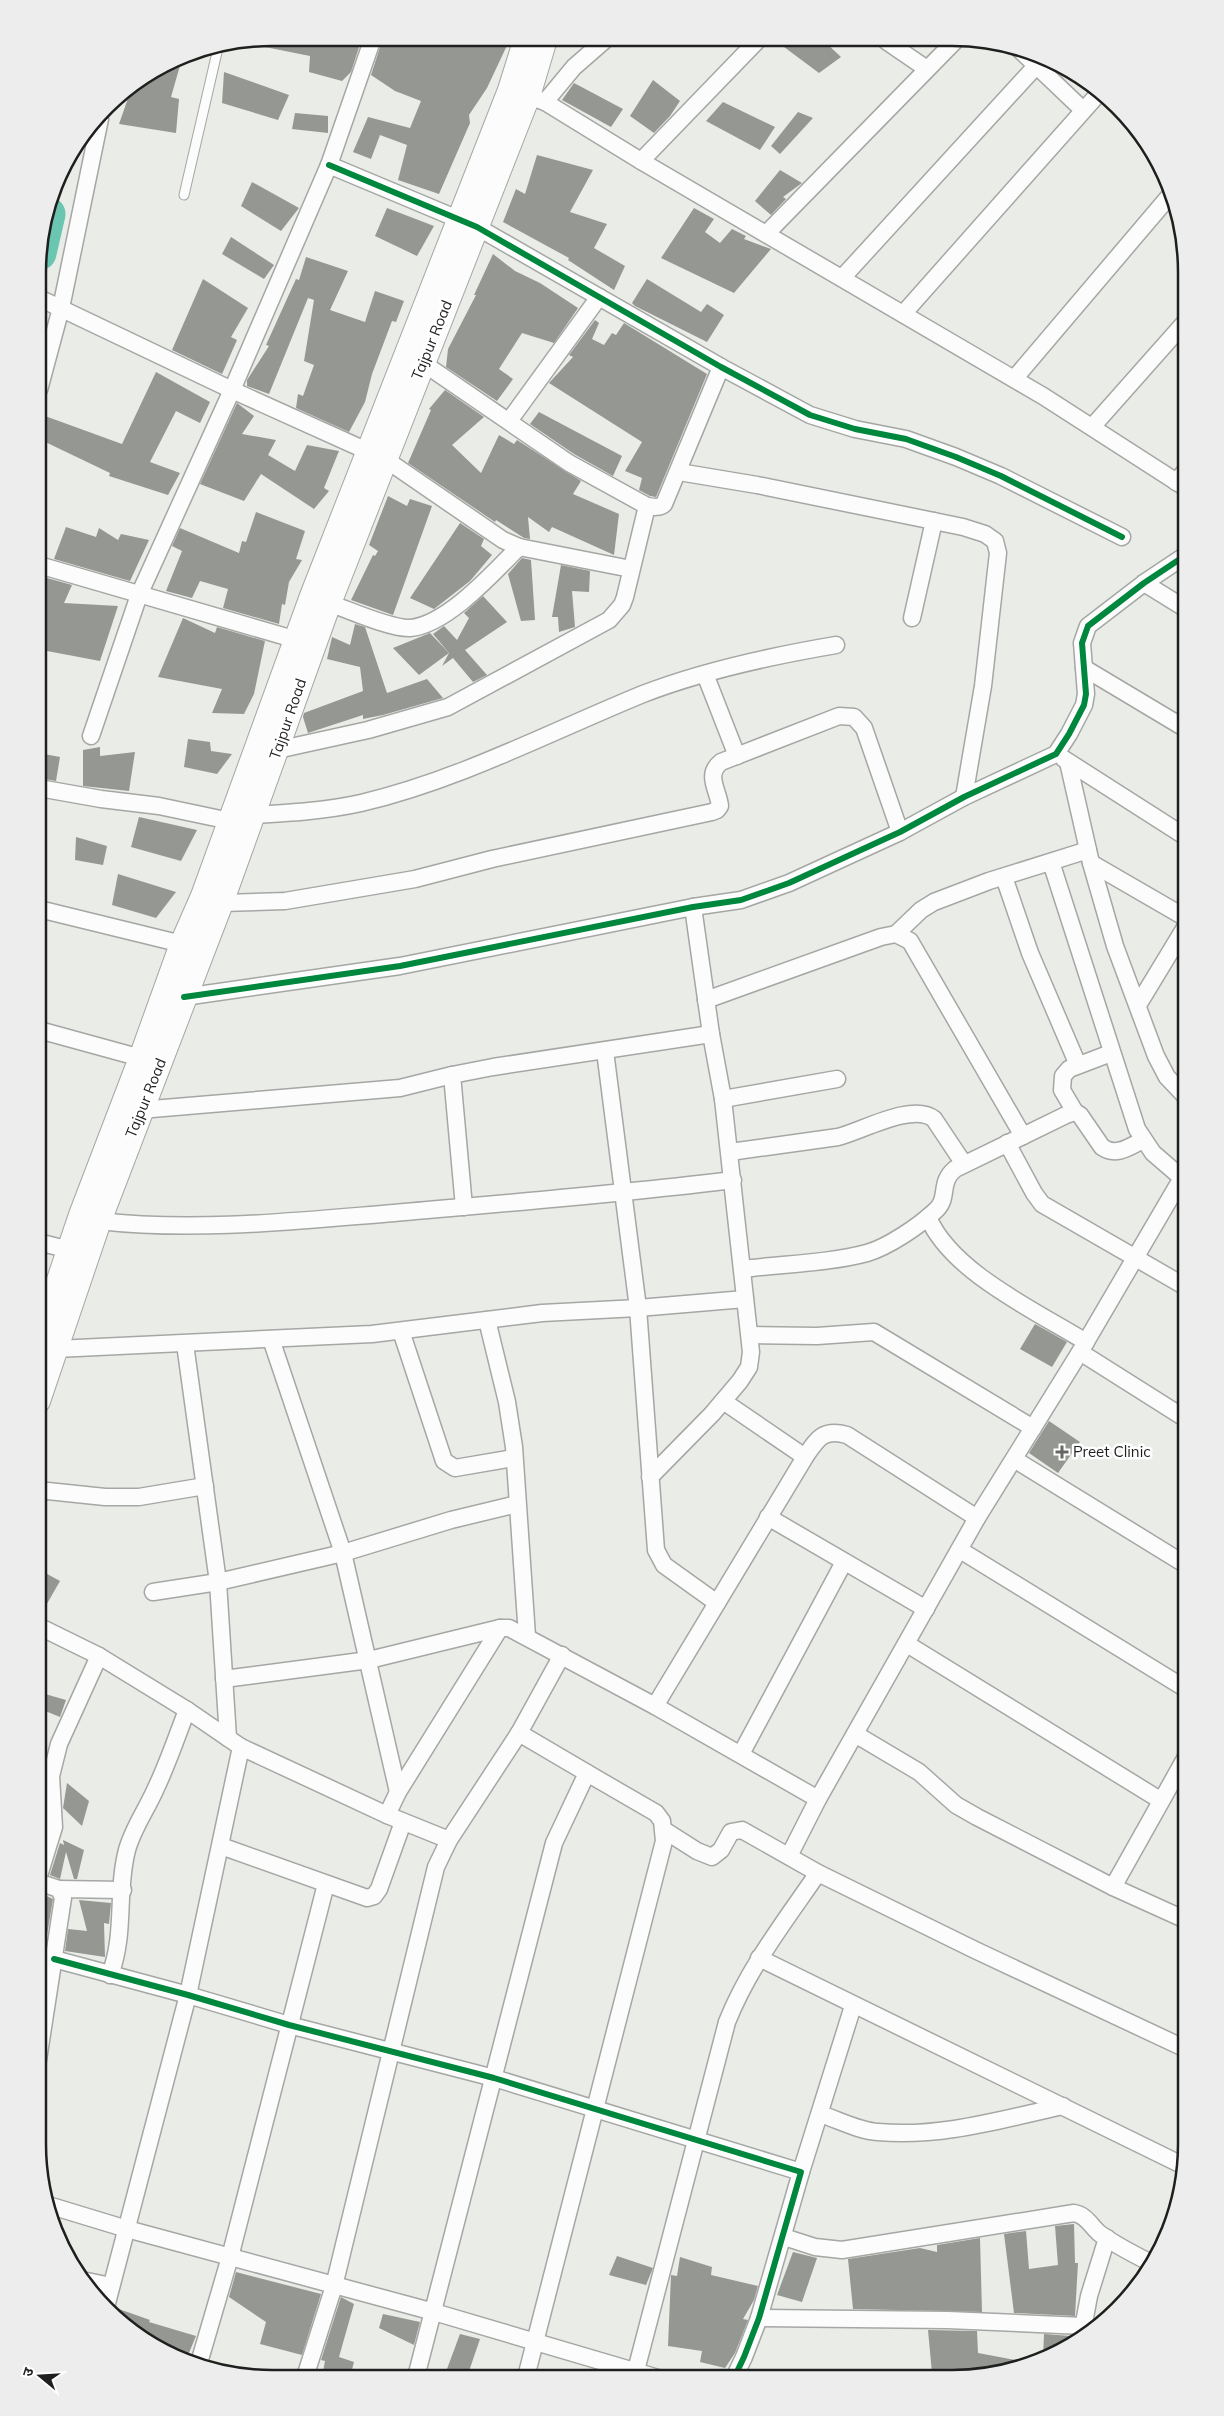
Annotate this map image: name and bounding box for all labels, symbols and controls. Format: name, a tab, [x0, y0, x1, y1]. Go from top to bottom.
street label: Tajpur Road	[407, 297, 456, 382]
street label: Tajpur Road	[265, 676, 310, 762]
street label: Tajpur Road	[121, 1055, 170, 1140]
place label: Preet Clinic	[1073, 1442, 1151, 1461]
marker: Preet Clinic	[1055, 1445, 1069, 1459]
north arrow	[15, 2351, 65, 2401]
text: उ	[18, 2365, 38, 2379]

